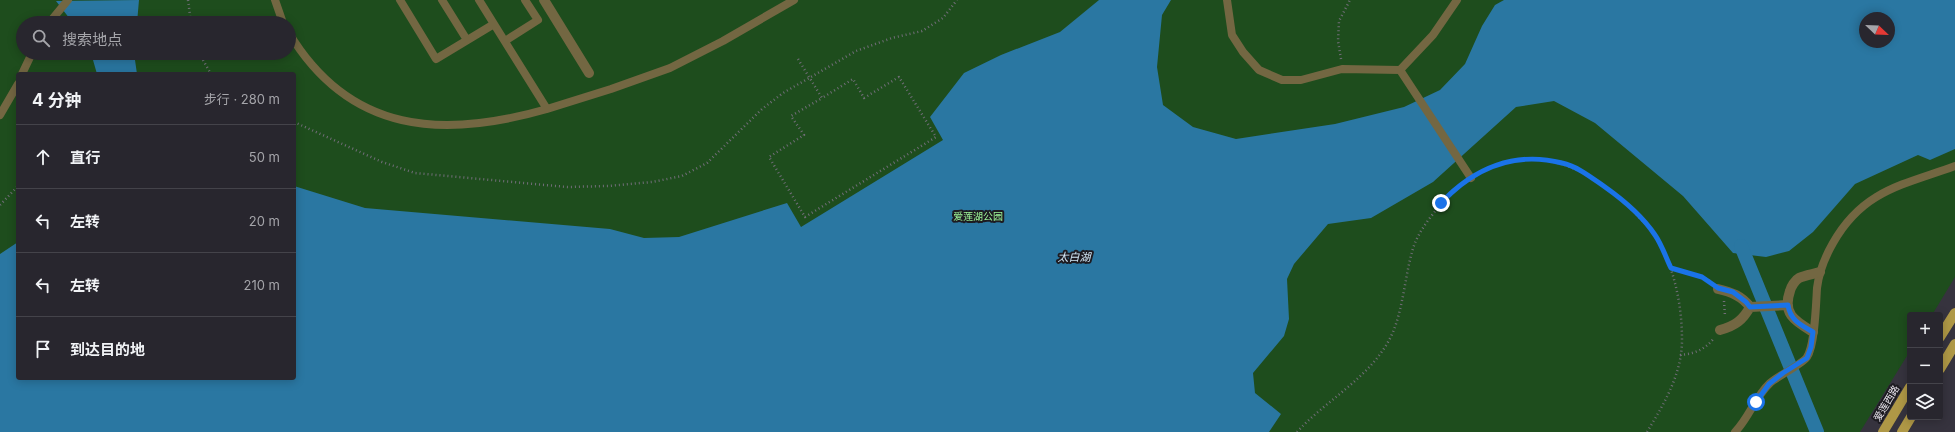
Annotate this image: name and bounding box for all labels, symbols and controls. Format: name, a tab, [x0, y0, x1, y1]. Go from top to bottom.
north arrow	[1859, 12, 1895, 48]
search box	[16, 16, 296, 60]
icon: search	[30, 27, 52, 49]
text: 搜索地点	[62, 30, 122, 49]
text: 4 分钟	[32, 90, 82, 110]
text: 步行 · 280 m	[204, 91, 280, 107]
icon: ahead	[32, 146, 54, 168]
text: 直行	[70, 148, 100, 167]
text: 50 m	[249, 149, 280, 165]
route end	[1432, 194, 1450, 212]
icon: left	[32, 210, 54, 232]
park label: 爱莲湖公园	[953, 210, 1003, 222]
text: 左转	[70, 212, 100, 231]
text: 20 m	[249, 213, 280, 229]
water label: 太白湖	[1058, 250, 1092, 264]
icon: left	[32, 274, 54, 296]
text: 左转	[70, 276, 100, 295]
text: 210 m	[244, 277, 280, 293]
map controls	[1907, 312, 1943, 420]
button: +	[1907, 312, 1943, 348]
icon: arrive	[32, 338, 54, 360]
text: 到达目的地	[70, 340, 145, 359]
button: −	[1907, 348, 1943, 384]
street label: 爱莲西路	[1871, 383, 1901, 423]
button: layers	[1907, 384, 1943, 420]
route start	[1747, 393, 1765, 411]

